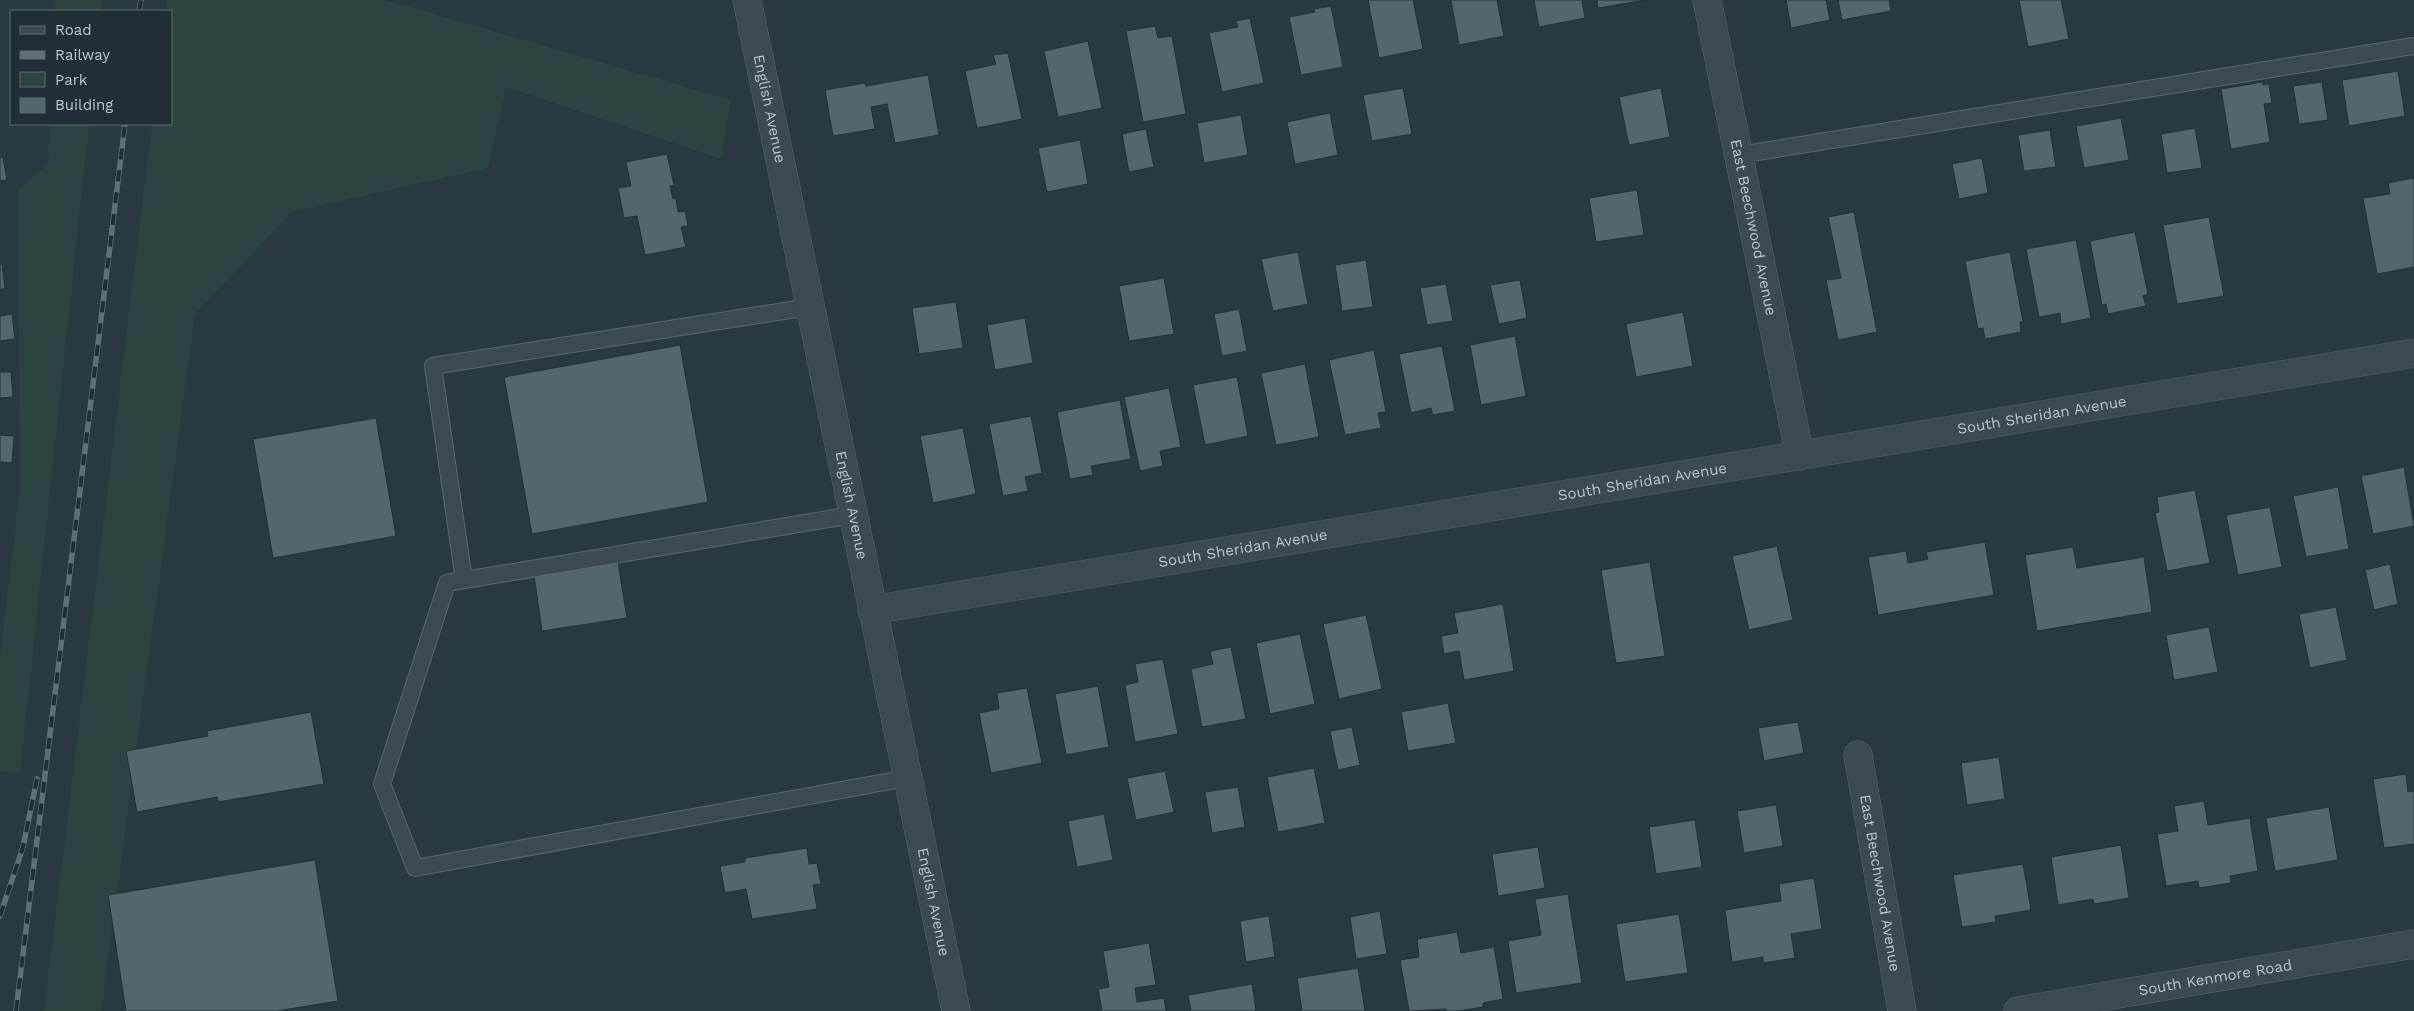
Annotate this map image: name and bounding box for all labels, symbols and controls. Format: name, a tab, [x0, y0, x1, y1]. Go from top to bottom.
legend	[10, 10, 172, 125]
text: Road	[55, 21, 92, 39]
text: Railway	[55, 46, 110, 64]
street label: English Avenue	[749, 53, 789, 165]
text: Park	[55, 71, 88, 89]
text: Building	[55, 96, 113, 114]
street label: East Beechwood Avenue	[1727, 138, 1780, 317]
street label: South Sheridan Avenue	[1956, 392, 2128, 438]
street label: English Avenue	[831, 450, 871, 561]
street label: South Sheridan Avenue	[1556, 459, 1728, 505]
street label: South Sheridan Avenue	[1157, 525, 1329, 571]
street label: East Beechwood Avenue	[1856, 793, 1904, 973]
street label: English Avenue	[913, 846, 953, 958]
street label: South Kenmore Road	[2137, 956, 2293, 999]

